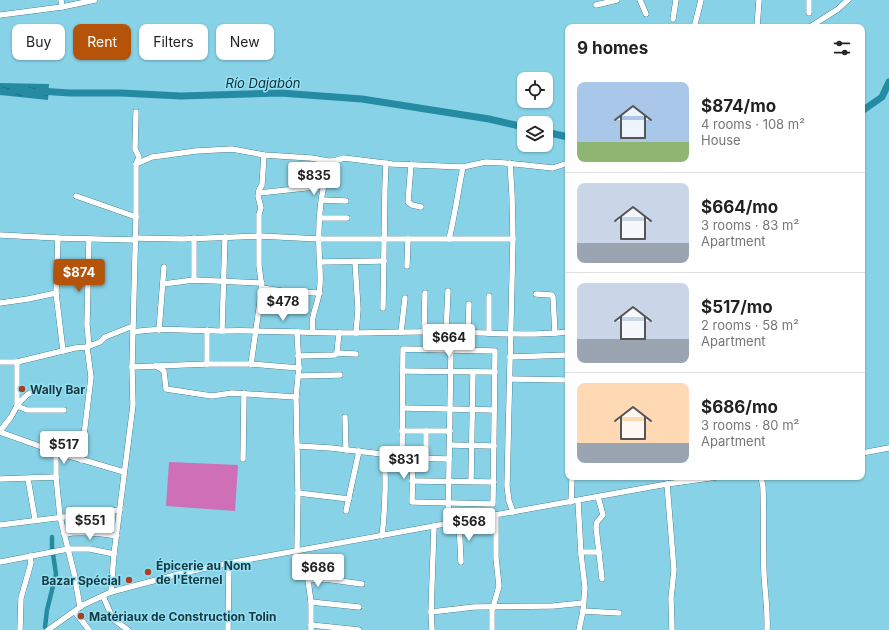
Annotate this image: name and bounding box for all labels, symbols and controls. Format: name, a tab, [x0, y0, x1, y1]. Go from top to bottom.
chip: Buy	[12, 24, 65, 60]
chip: Rent	[73, 24, 131, 60]
chip: Filters	[139, 24, 208, 60]
chip: New	[216, 24, 274, 60]
icon: filters	[831, 37, 853, 59]
text: 9 homes	[577, 38, 648, 58]
map controls	[517, 72, 553, 152]
button: locate	[517, 72, 553, 108]
water label: Río Dajabón	[226, 75, 301, 91]
text: $874/mo	[701, 96, 776, 116]
icon: home	[609, 98, 657, 146]
button: layers	[517, 116, 553, 152]
text: 4 rooms · 108 m²	[701, 116, 805, 132]
text: House	[701, 132, 741, 148]
pin: $835	[290, 162, 338, 196]
text: $835	[297, 167, 331, 183]
text: $664/mo	[701, 197, 778, 217]
icon: home	[609, 199, 657, 247]
text: 3 rooms · 83 m²	[701, 217, 799, 233]
text: Apartment	[701, 233, 766, 249]
pin: $874	[55, 259, 103, 293]
text: $874	[63, 264, 95, 280]
pin: $478	[259, 288, 307, 322]
text: $478	[266, 293, 300, 309]
text: $517/mo	[701, 297, 773, 317]
icon: home	[609, 299, 657, 347]
text: 2 rooms · 58 m²	[701, 317, 799, 333]
pin: $664	[425, 324, 473, 358]
text: $664	[432, 329, 466, 345]
text: Apartment	[701, 333, 766, 349]
place label: Wally Bar	[30, 382, 85, 397]
marker: Wally Bar	[17, 384, 27, 394]
text: $686/mo	[701, 397, 778, 417]
icon: home	[609, 399, 657, 447]
text: 3 rooms · 80 m²	[701, 417, 799, 433]
pin: $517	[40, 431, 88, 465]
text: Apartment	[701, 433, 766, 449]
text: $517	[49, 436, 79, 452]
pin: $831	[380, 446, 428, 480]
text: $831	[389, 451, 419, 467]
pin: $551	[66, 507, 114, 541]
pin: $568	[445, 508, 493, 542]
text: $551	[75, 512, 105, 528]
text: $568	[452, 513, 486, 529]
pin: $686	[294, 554, 342, 588]
place label: Épicerie au Nom de l'Éternel	[156, 558, 251, 587]
text: $686	[301, 559, 335, 575]
marker: Épicerie au Nom de l'Éternel	[143, 567, 153, 577]
place label: Bazar Spécial	[41, 573, 121, 588]
marker: Bazar Spécial	[124, 575, 134, 585]
place label: Matériaux de Construction Tolin	[89, 609, 277, 624]
marker: Matériaux de Construction Tolin	[76, 611, 86, 621]

